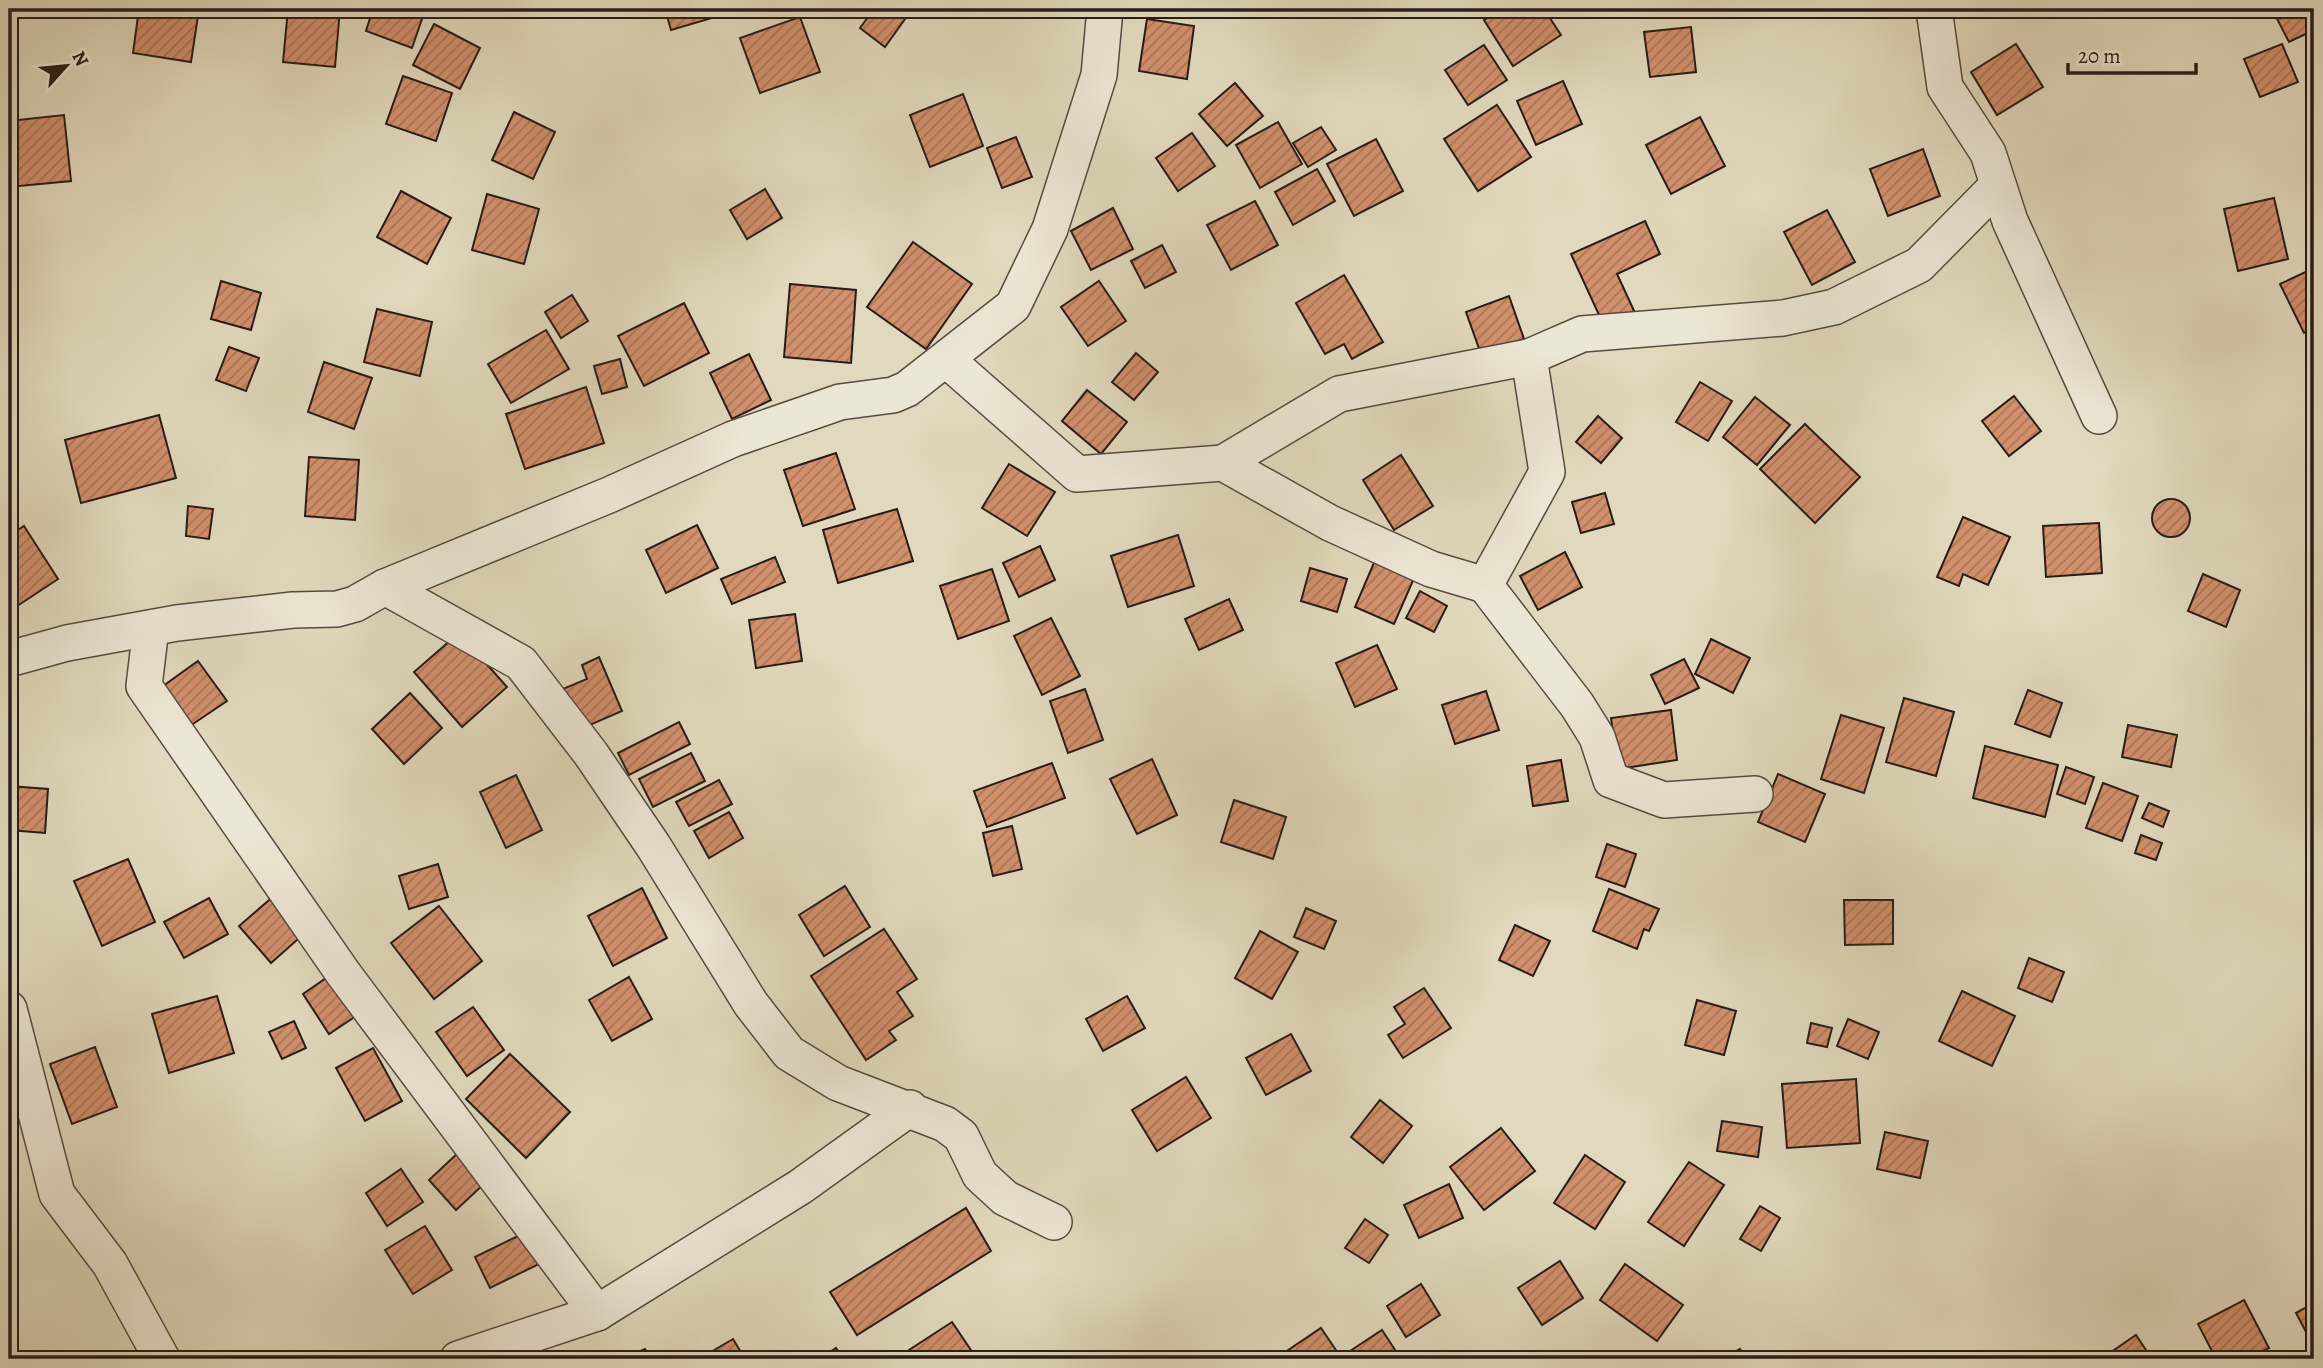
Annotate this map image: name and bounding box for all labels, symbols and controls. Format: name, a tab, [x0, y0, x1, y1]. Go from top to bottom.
north arrow	[32, 32, 102, 102]
scale bar	[2068, 32, 2195, 76]
text: 20 m	[2078, 42, 2121, 70]
text: N	[66, 47, 95, 71]

